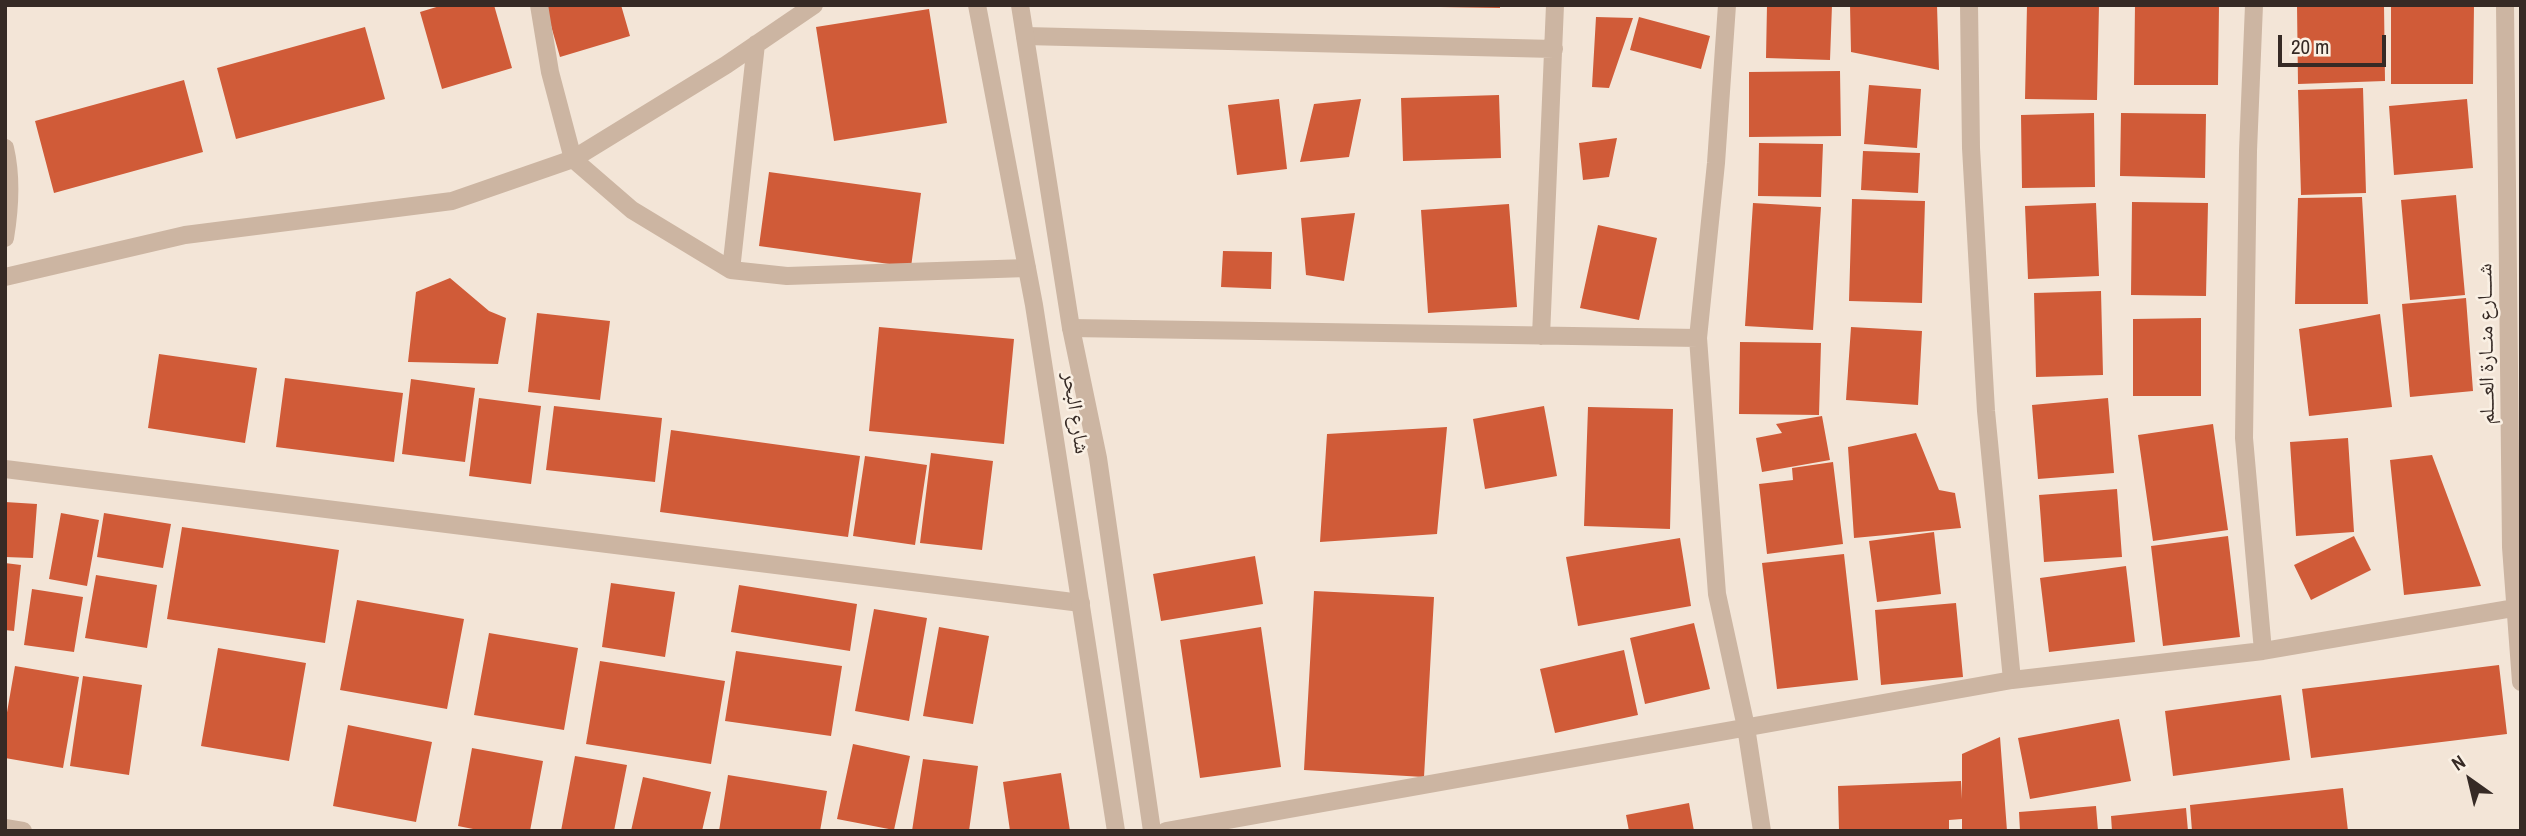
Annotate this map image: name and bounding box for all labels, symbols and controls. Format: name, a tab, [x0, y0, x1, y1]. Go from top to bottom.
scale bar	[2281, 21, 2390, 65]
text: 20 m	[2291, 32, 2329, 61]
street label: شــــارع منــارة العـــلم	[2473, 263, 2501, 425]
street label: شارع البحر	[1056, 370, 1094, 456]
north arrow	[2435, 745, 2505, 815]
text: N	[2446, 749, 2470, 777]

